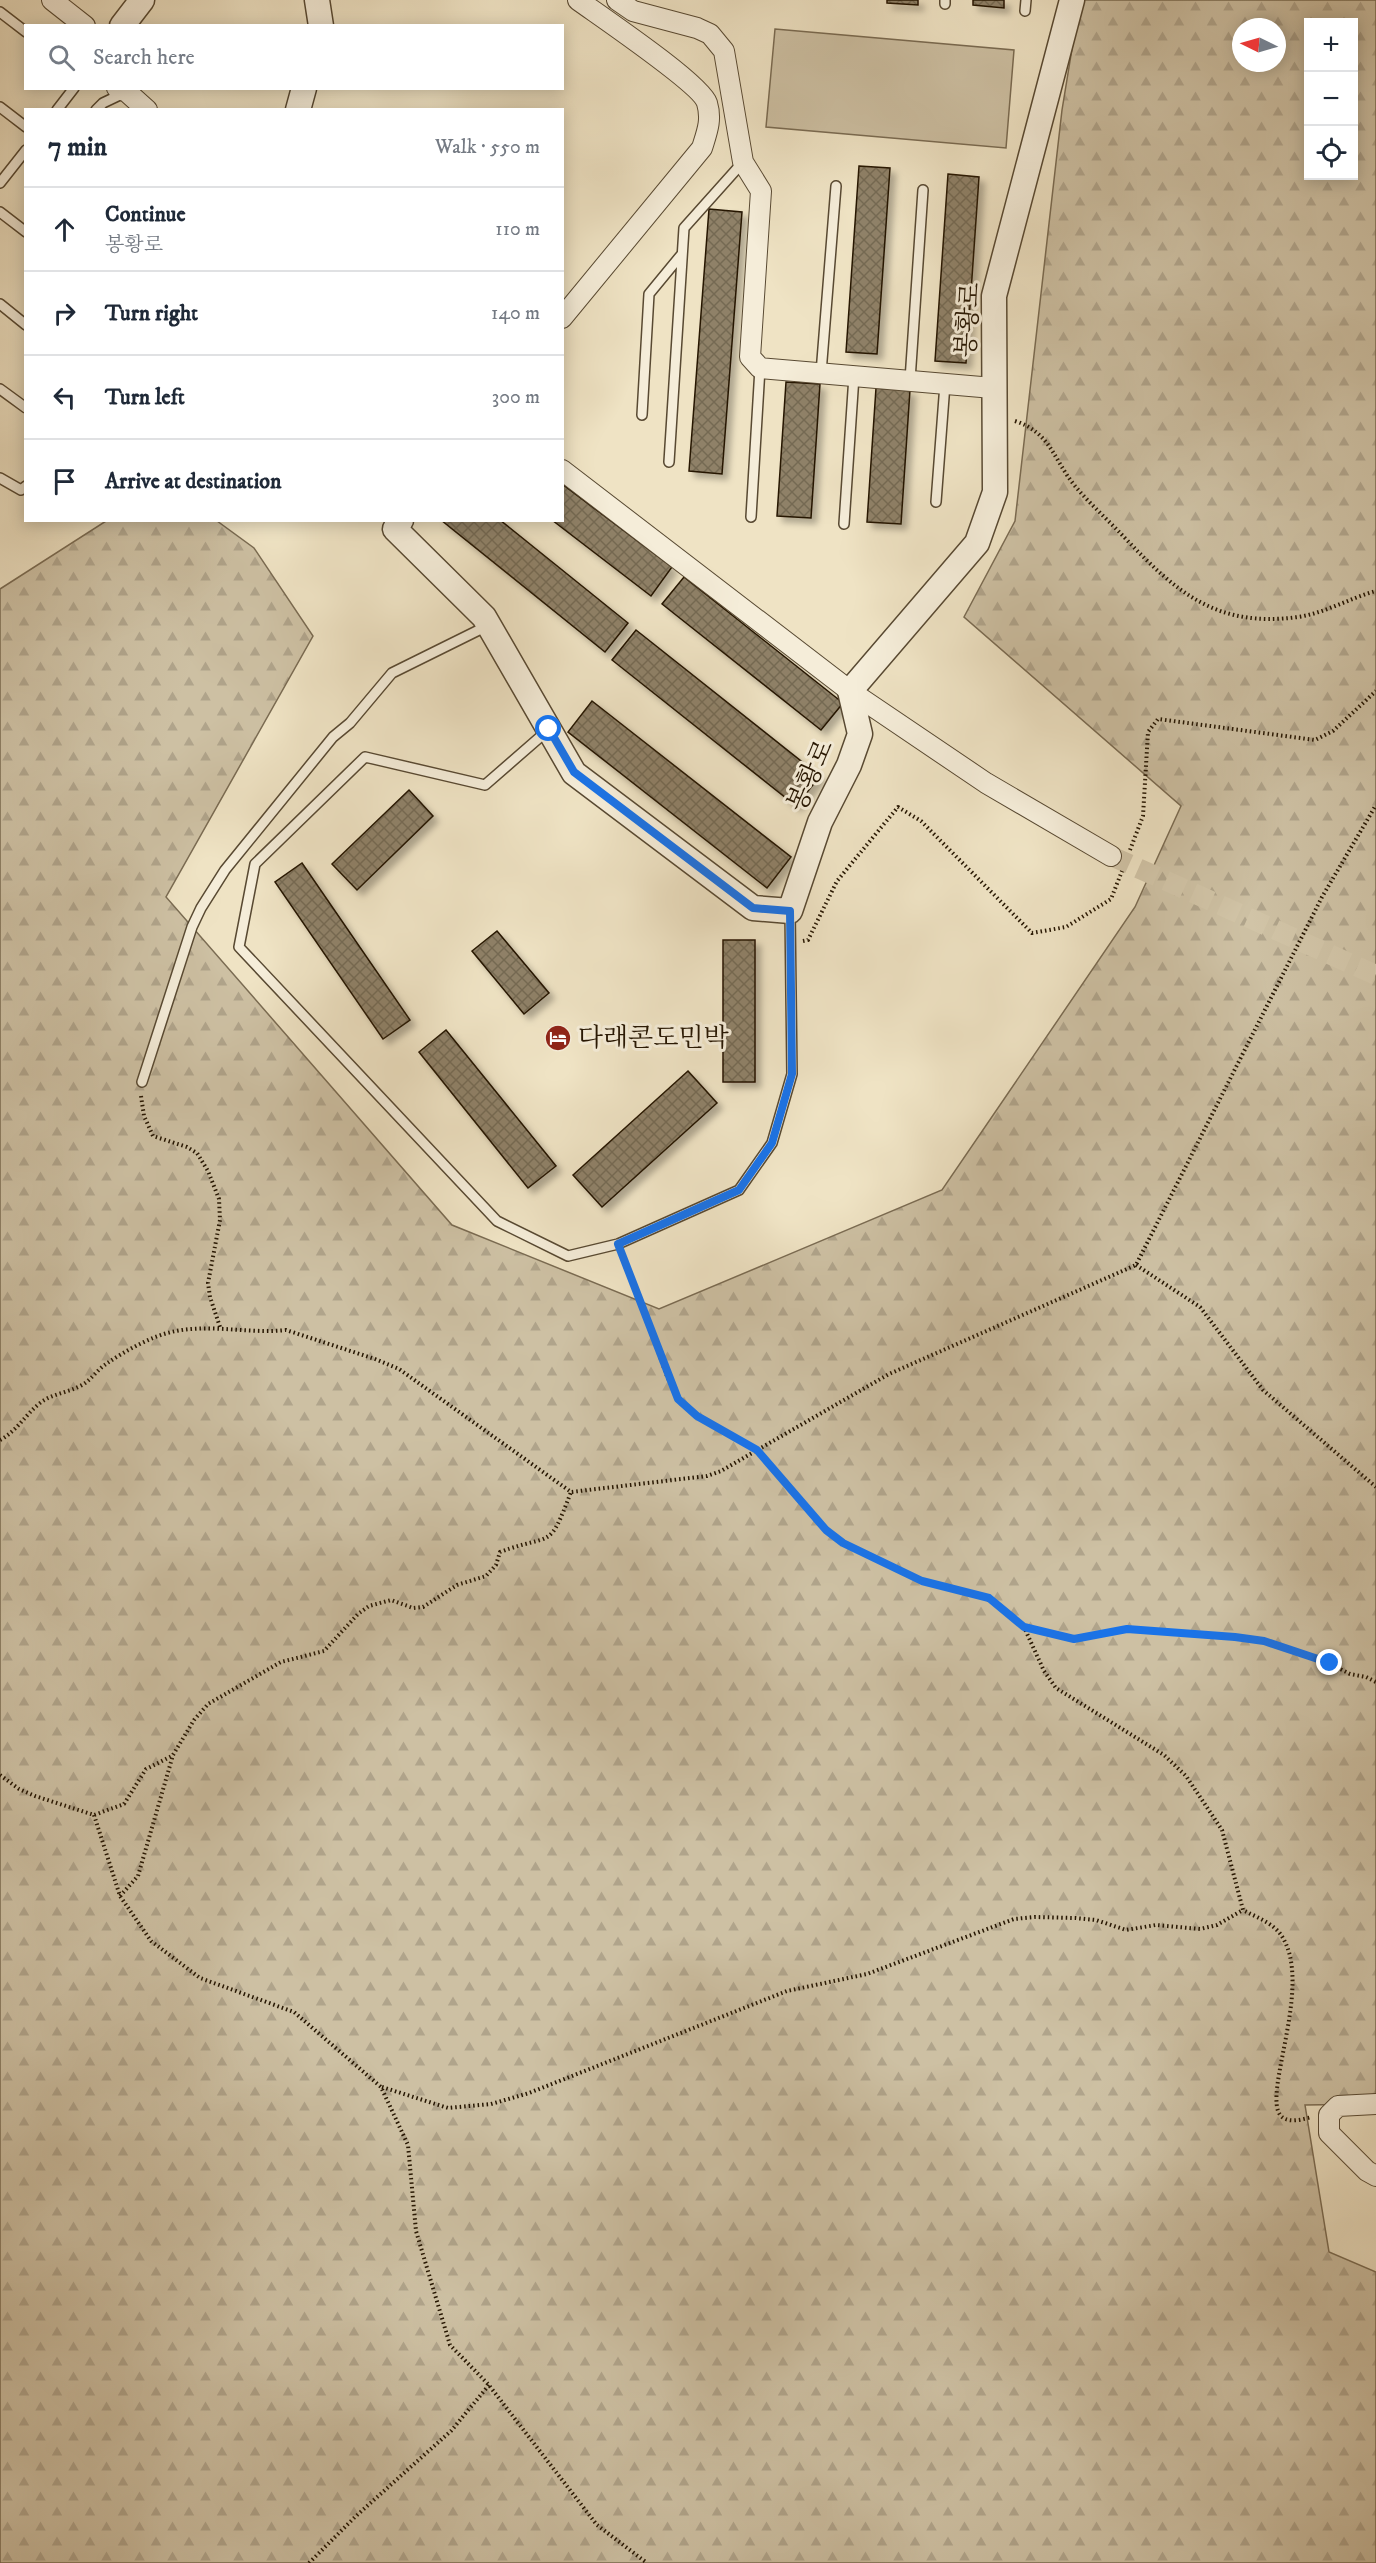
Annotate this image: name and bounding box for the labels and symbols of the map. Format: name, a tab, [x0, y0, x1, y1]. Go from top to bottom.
north arrow	[1232, 18, 1286, 72]
street label: 봉황로	[950, 281, 988, 359]
route start	[535, 715, 561, 741]
street label: 봉황로	[781, 735, 841, 817]
place label: 다래콘도민박	[578, 1022, 730, 1055]
hotel icon: 다래콘도민박	[543, 1023, 573, 1053]
route end	[1316, 1649, 1342, 1675]

